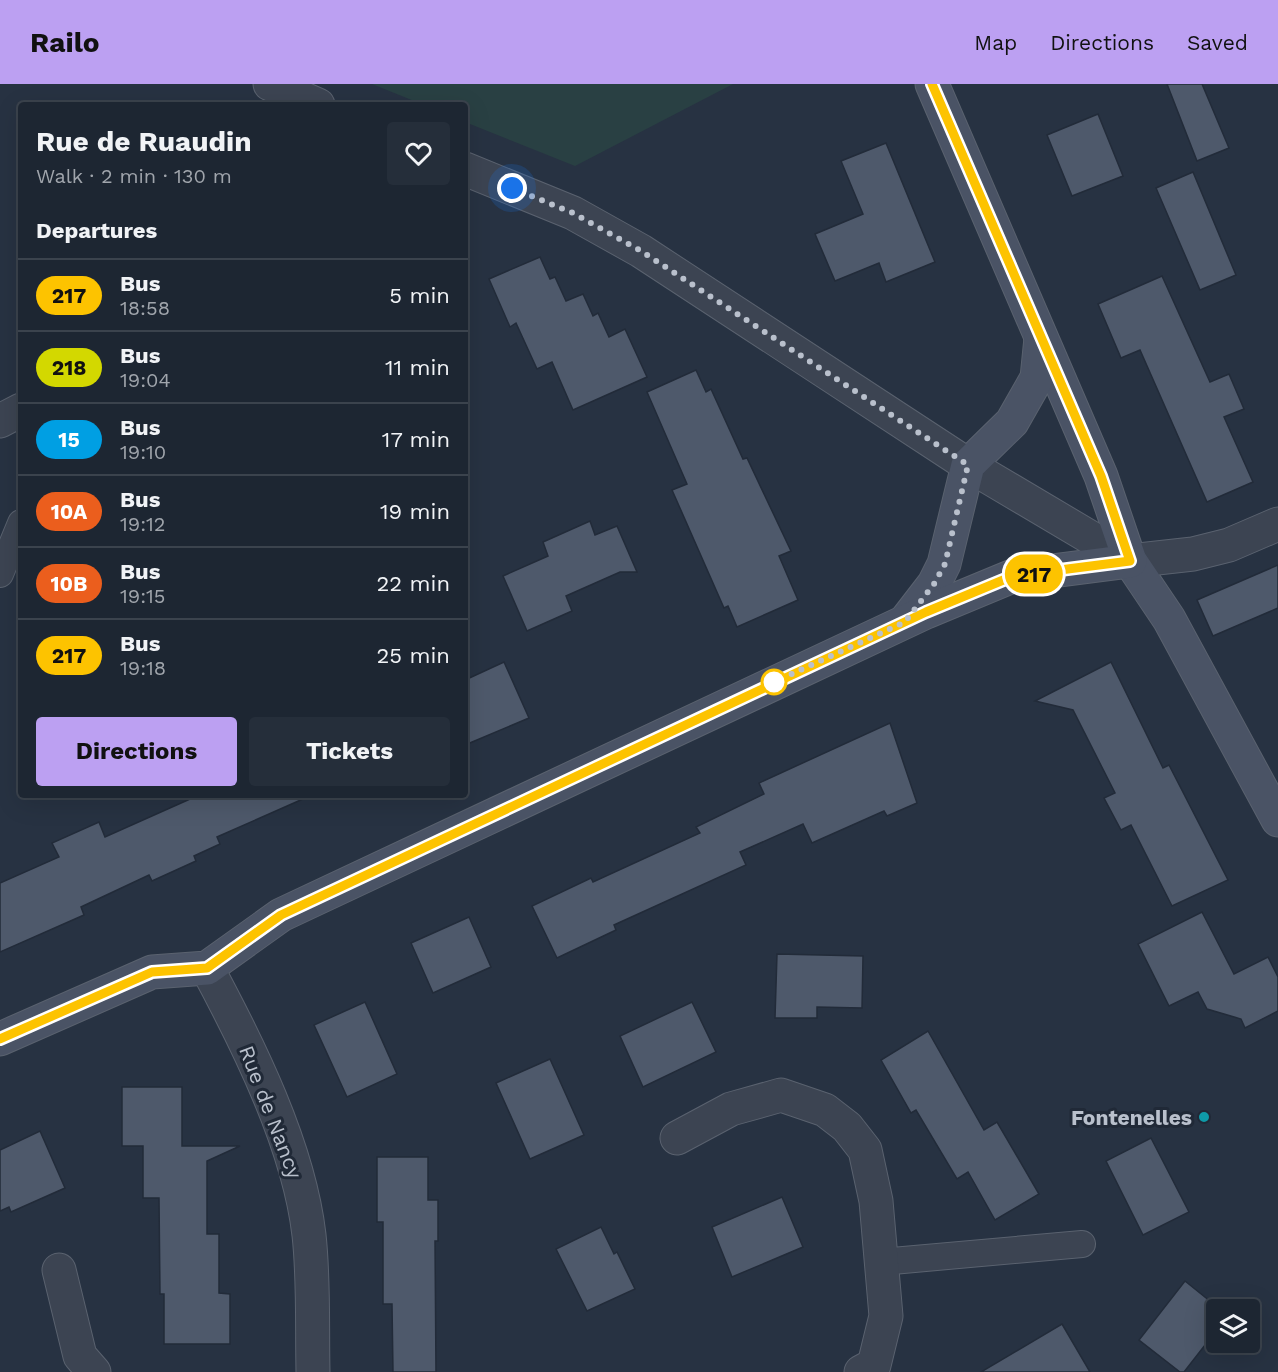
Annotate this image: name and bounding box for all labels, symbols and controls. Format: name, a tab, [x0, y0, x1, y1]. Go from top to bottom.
text: Railo	[30, 26, 100, 59]
text: Map	[974, 30, 1017, 55]
text: Directions	[1050, 30, 1154, 55]
text: Saved	[1187, 30, 1248, 55]
button: heart	[387, 122, 450, 185]
text: Rue de Ruaudin	[36, 125, 252, 158]
text: Walk · 2 min · 130 m	[36, 164, 232, 188]
your location	[497, 173, 527, 203]
text: Departures	[36, 218, 157, 243]
text: Bus	[120, 271, 160, 296]
text: 217	[52, 283, 86, 308]
text: 5 min	[389, 283, 450, 308]
text: 18:58	[120, 296, 170, 320]
text: Bus	[120, 343, 160, 368]
text: 218	[52, 355, 86, 380]
text: 11 min	[385, 355, 450, 380]
text: 19:04	[120, 368, 171, 392]
text: Bus	[120, 415, 160, 440]
text: 15	[58, 427, 80, 452]
text: 17 min	[382, 427, 450, 452]
text: 19:10	[120, 440, 166, 464]
text: Bus	[120, 487, 160, 512]
text: 10A	[51, 499, 87, 524]
text: 19 min	[380, 499, 450, 524]
text: 19:12	[120, 512, 166, 536]
line badge: 217	[1000, 554, 1068, 594]
text: Bus	[120, 559, 160, 584]
text: 217	[1017, 562, 1051, 587]
text: 10B	[51, 571, 87, 596]
text: 22 min	[376, 571, 450, 596]
text: 19:15	[120, 584, 166, 608]
text: Bus	[120, 631, 160, 656]
text: 217	[52, 643, 86, 668]
text: 25 min	[376, 643, 450, 668]
text: 19:18	[120, 656, 166, 680]
unlabelled marker	[761, 669, 787, 695]
button: Directions	[36, 717, 237, 786]
button: Tickets	[249, 717, 450, 786]
street label: Rue de Nancy	[234, 1042, 308, 1182]
place label: Fontenelles	[1071, 1105, 1192, 1130]
marker: Fontenelles	[1197, 1110, 1211, 1124]
map controls	[1206, 1299, 1260, 1353]
button: layers	[1206, 1299, 1260, 1353]

